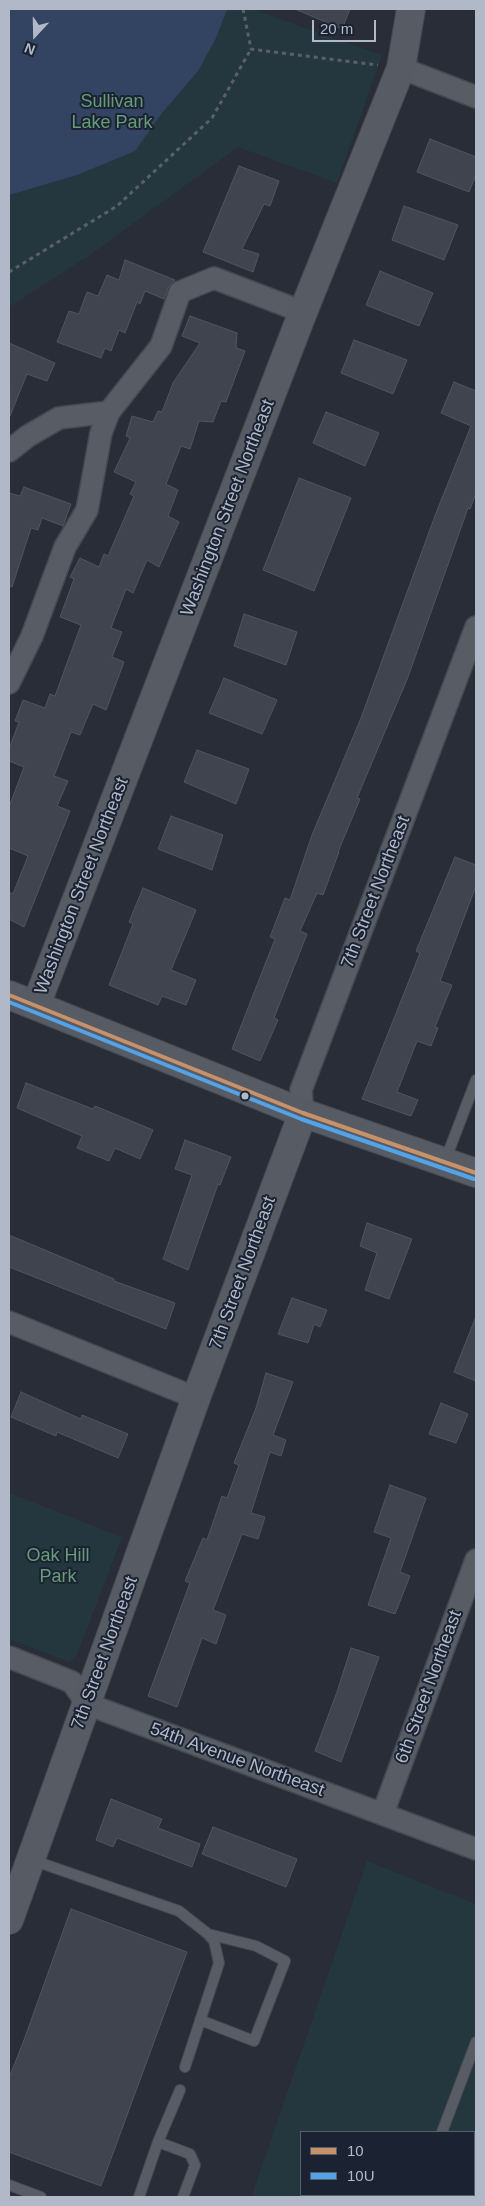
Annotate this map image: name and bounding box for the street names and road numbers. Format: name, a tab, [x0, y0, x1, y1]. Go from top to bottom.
street label: Washington Street Northeast	[177, 397, 279, 619]
street label: Washington Street Northeast	[31, 775, 133, 997]
street label: 7th Street Northeast	[337, 813, 415, 971]
street label: 7th Street Northeast	[205, 1194, 281, 1352]
street label: 7th Street Northeast	[67, 1574, 143, 1732]
street label: 6th Street Northeast	[391, 1608, 467, 1766]
street label: 54th Avenue Northeast	[147, 1718, 327, 1802]

